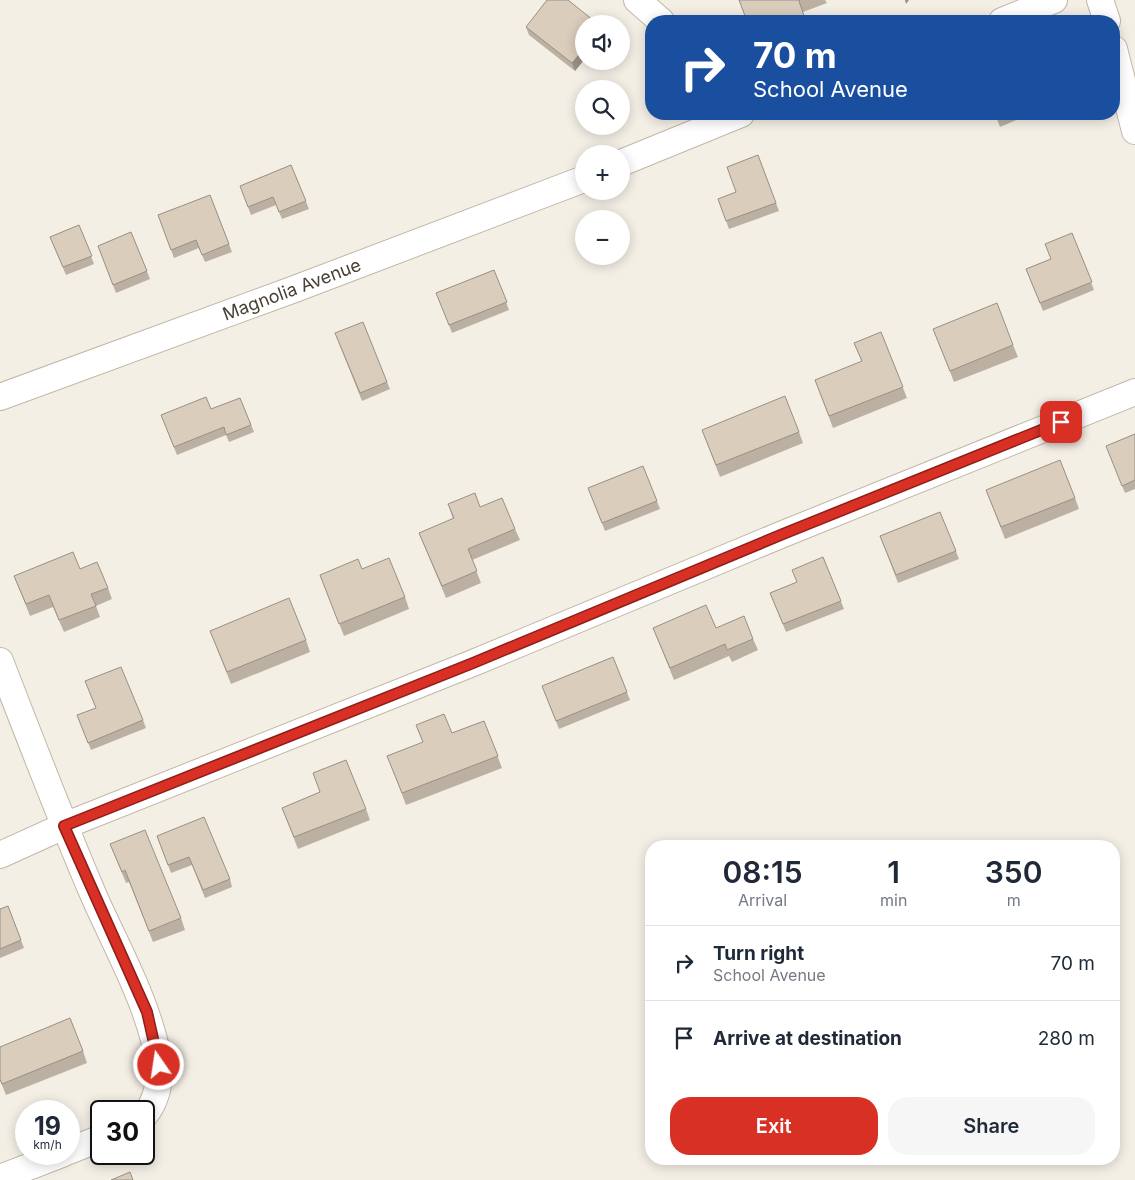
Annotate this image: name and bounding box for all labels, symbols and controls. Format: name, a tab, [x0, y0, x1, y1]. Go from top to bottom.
map controls	[575, 15, 630, 265]
button: sound	[575, 15, 630, 70]
text: 70 m	[753, 34, 837, 76]
icon: right	[670, 35, 735, 100]
text: School Avenue	[753, 76, 908, 102]
button: search	[575, 80, 630, 135]
button: +	[575, 145, 630, 200]
button: −	[575, 210, 630, 265]
street label: Magnolia Avenue	[220, 254, 364, 325]
pin	[1040, 401, 1082, 443]
icon: arrive	[1047, 408, 1075, 436]
text: 08:15	[722, 854, 803, 890]
text: 1	[887, 854, 900, 890]
text: 350	[985, 854, 1043, 890]
text: Arrival	[738, 890, 787, 910]
text: min	[880, 890, 907, 910]
text: m	[1007, 890, 1021, 910]
text: Turn right	[713, 942, 804, 965]
icon: right	[670, 949, 698, 977]
text: 70 m	[1051, 952, 1095, 975]
text: School Avenue	[713, 965, 826, 985]
icon: arrive	[670, 1024, 698, 1052]
text: Arrive at destination	[713, 1027, 902, 1050]
text: 280 m	[1038, 1027, 1095, 1050]
position arrow	[132, 1038, 184, 1090]
button: Exit	[670, 1097, 878, 1155]
button: Share	[888, 1097, 1095, 1155]
speed limit sign: 30	[90, 1100, 155, 1165]
text: 19	[34, 1111, 61, 1141]
text: km/h	[33, 1137, 62, 1152]

